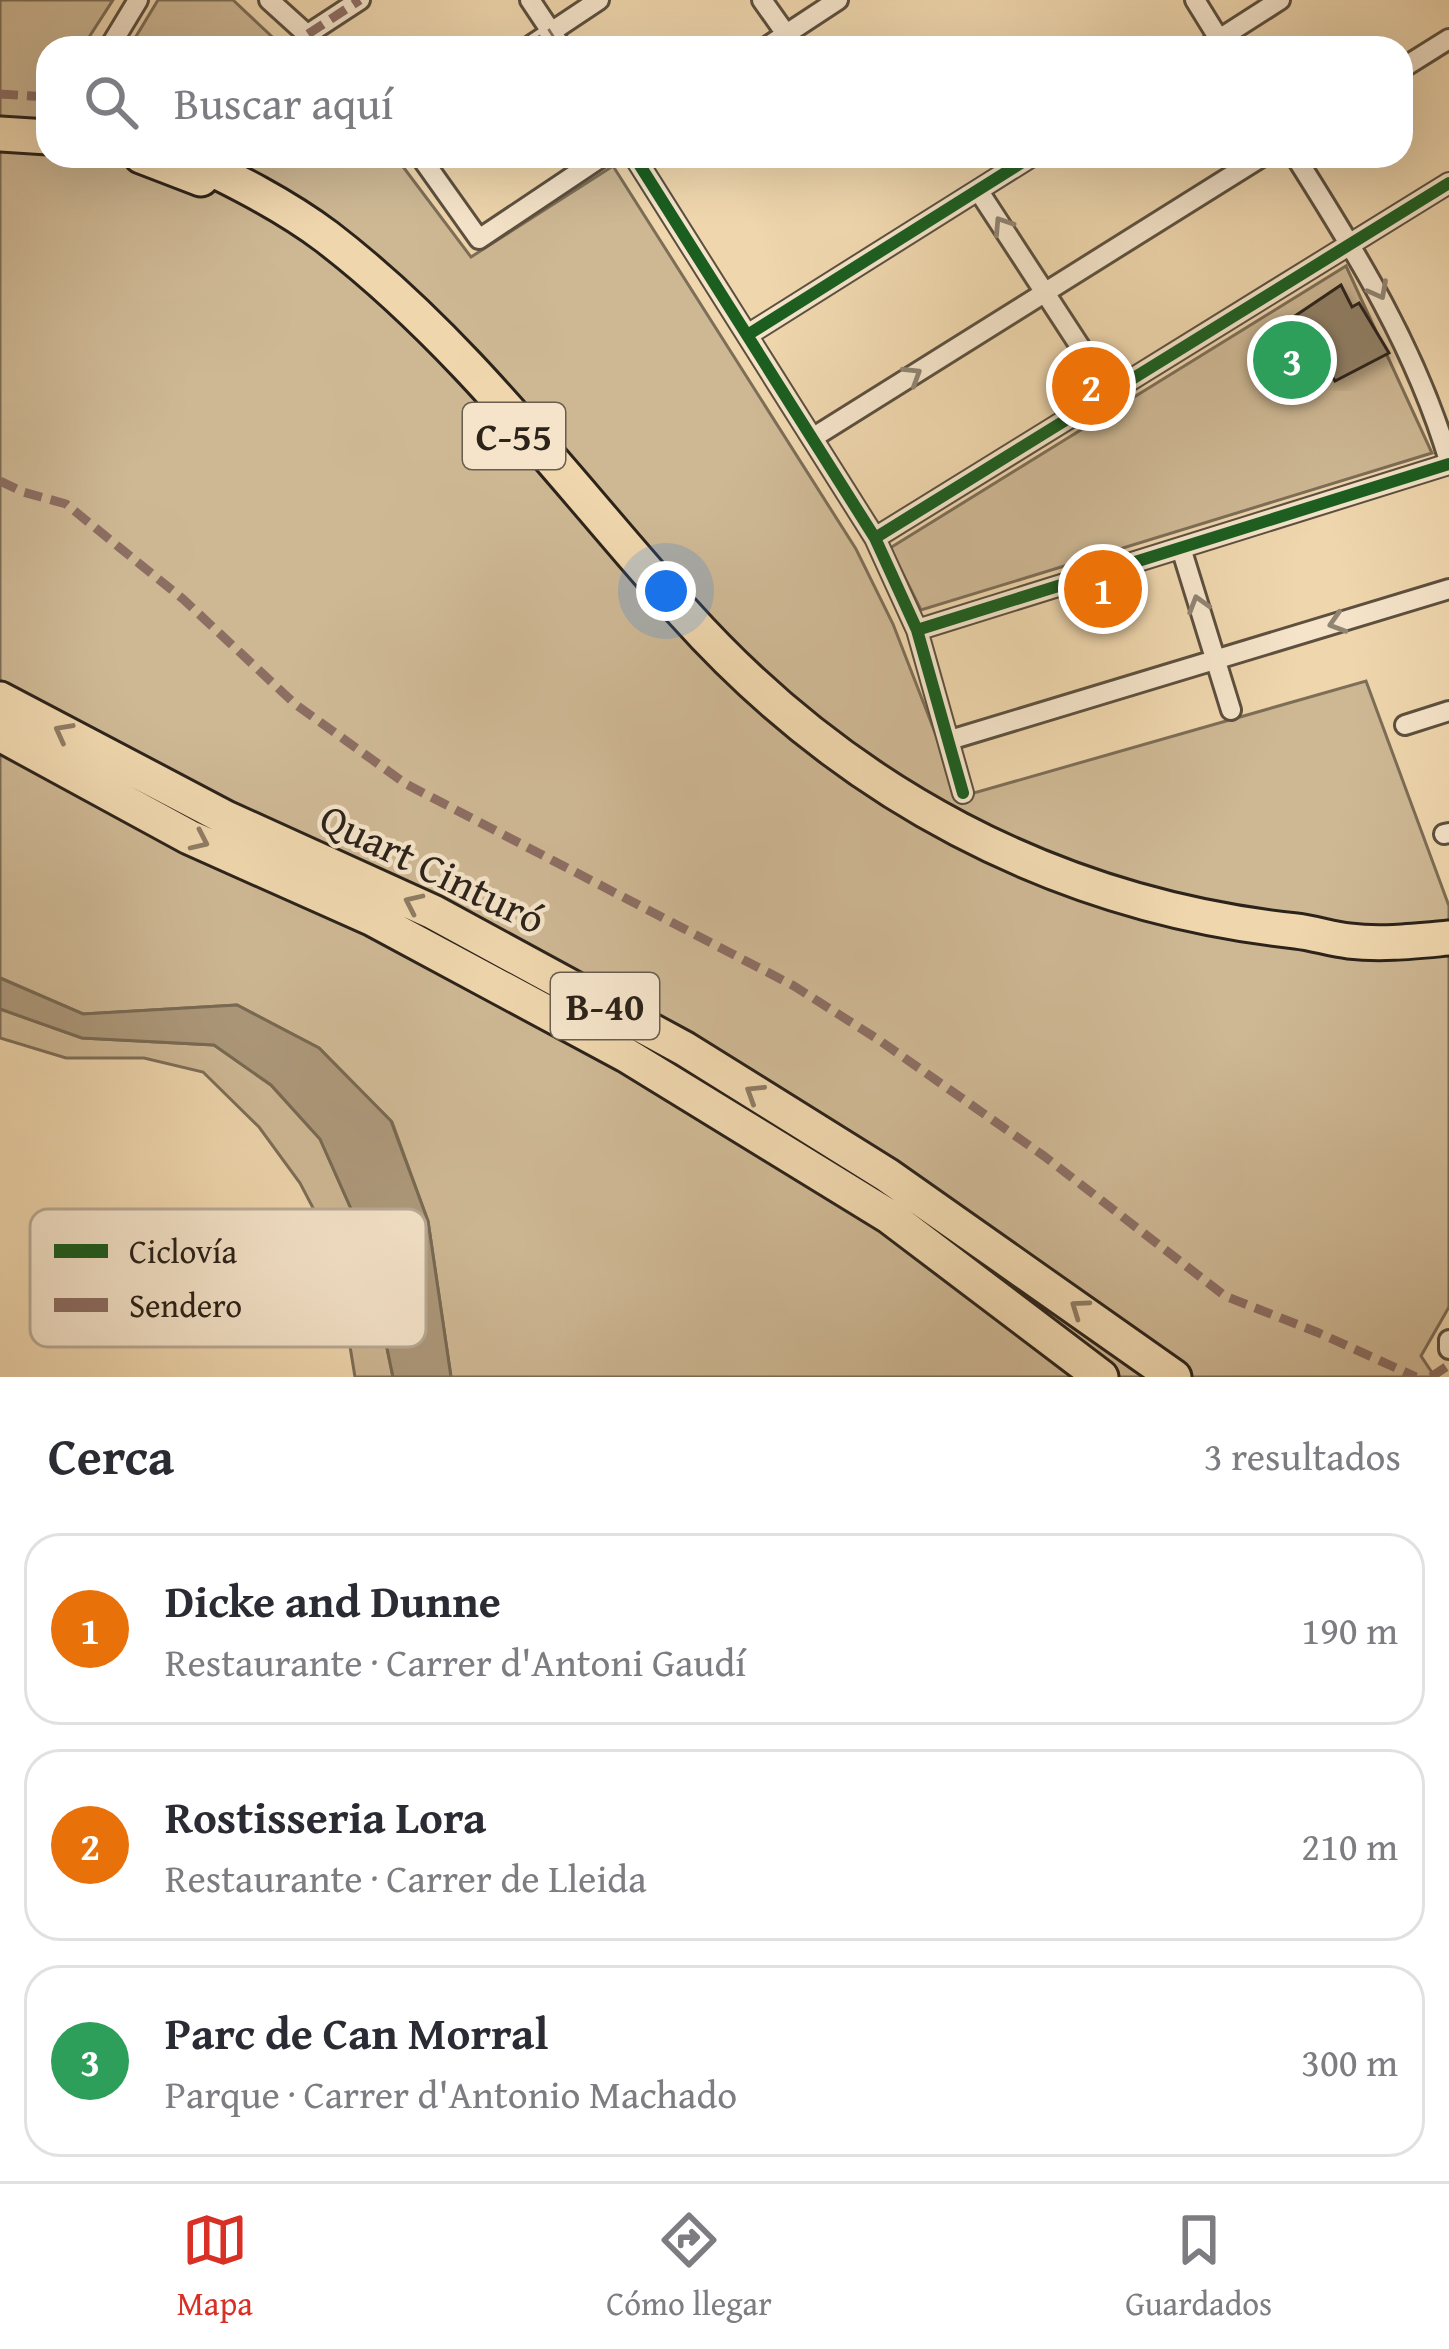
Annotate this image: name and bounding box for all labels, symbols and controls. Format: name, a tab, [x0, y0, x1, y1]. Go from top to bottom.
search box	[36, 36, 1413, 168]
icon: search	[78, 69, 144, 135]
text: Buscar aquí	[174, 70, 393, 135]
one-way arrow	[994, 217, 1016, 239]
one-way arrow	[1364, 279, 1387, 301]
pin: 3	[1253, 315, 1331, 405]
pin: 2	[1052, 341, 1130, 431]
one-way arrow	[900, 367, 922, 389]
road number: C-55	[463, 403, 565, 469]
pin: 1	[1064, 544, 1142, 634]
your location	[636, 561, 696, 621]
one-way arrow	[1187, 595, 1212, 616]
one-way arrow	[1327, 609, 1348, 634]
one-way arrow	[54, 723, 76, 746]
street label: Quart Cinturó	[310, 787, 556, 948]
one-way arrow	[188, 827, 209, 850]
one-way arrow	[404, 894, 425, 918]
road number: B-40	[551, 973, 659, 1039]
one-way arrow	[745, 1084, 767, 1107]
legend	[30, 1209, 426, 1347]
text: Ciclovía	[129, 1227, 237, 1275]
text: Sendero	[129, 1281, 242, 1329]
one-way arrow	[1070, 1300, 1092, 1322]
text: Cerca	[48, 1418, 174, 1493]
text: 3 resultados	[1204, 1427, 1401, 1484]
text: Dicke and Dunne	[165, 1568, 501, 1633]
text: 1	[80, 1601, 100, 1658]
text: 190 m	[1301, 1601, 1398, 1658]
text: Restaurante · Carrer d'Antoni Gaudí	[165, 1633, 746, 1690]
text: Rostisseria Lora	[165, 1784, 486, 1849]
text: 2	[80, 1817, 100, 1874]
text: 210 m	[1301, 1817, 1398, 1874]
text: Restaurante · Carrer de Lleida	[165, 1849, 647, 1906]
text: Parc de Can Morral	[165, 2000, 548, 2065]
text: 3	[80, 2033, 100, 2090]
text: 300 m	[1301, 2033, 1398, 2090]
text: Parque · Carrer d'Antonio Machado	[165, 2065, 737, 2122]
tab: Mapa	[177, 2207, 253, 2327]
tab: Cómo llegar	[606, 2207, 772, 2327]
tab: Guardados	[1125, 2207, 1272, 2327]

